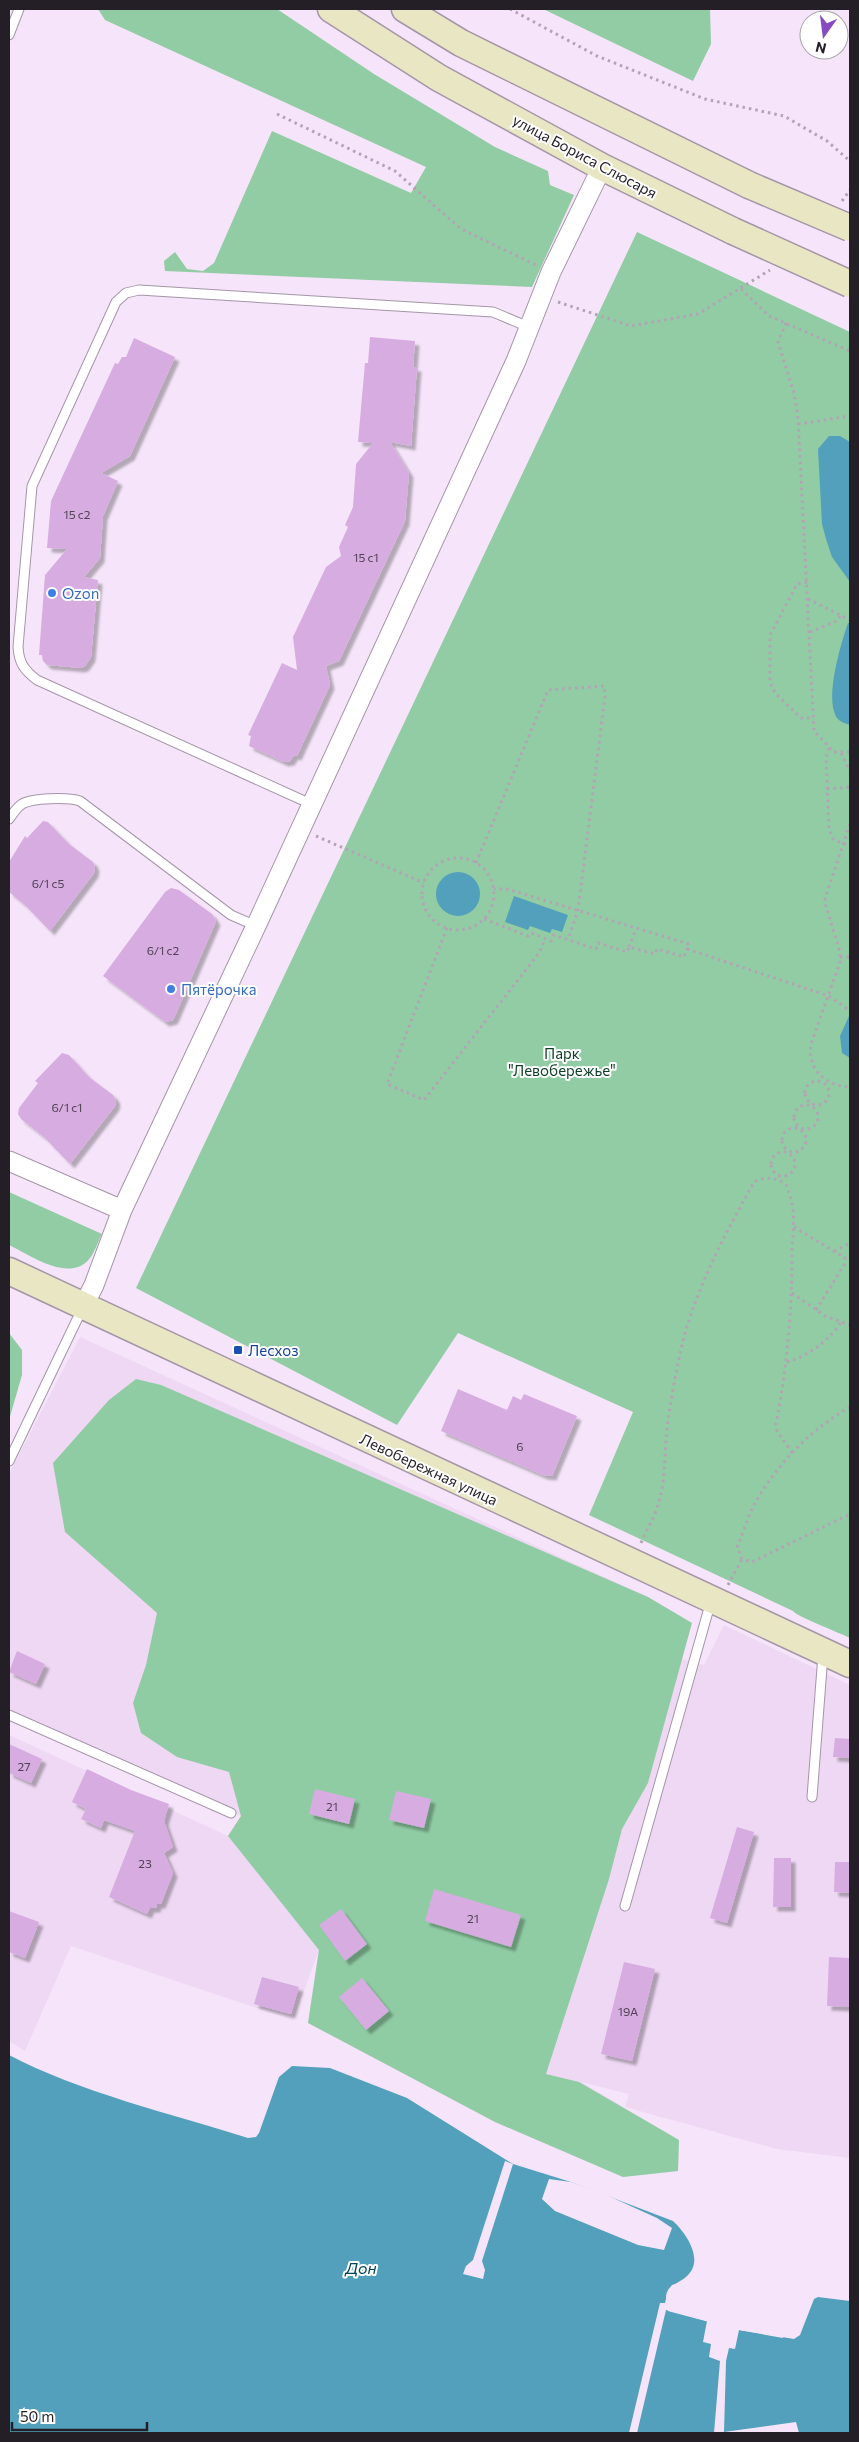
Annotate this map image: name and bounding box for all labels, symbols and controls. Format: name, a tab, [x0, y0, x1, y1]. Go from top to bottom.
north arrow	[799, 10, 849, 60]
text: N	[814, 39, 828, 58]
street label: улица Бориса Слюсаря	[510, 110, 660, 202]
house number: 15 с2	[64, 507, 91, 521]
house number: 15 с1	[353, 550, 379, 564]
place label: Ozon	[62, 584, 99, 602]
marker: Ozon	[46, 587, 58, 599]
house number: 6/1 с5	[32, 876, 64, 890]
house number: 6/1 с2	[147, 943, 180, 957]
place label: Пятёрочка	[181, 980, 256, 998]
marker: Пятёрочка	[165, 983, 177, 995]
park label: Парк "Левобережье"	[508, 1044, 616, 1079]
house number: 6/1 с1	[52, 1100, 82, 1114]
place label: Лесхоз	[248, 1341, 298, 1359]
marker: Лесхоз	[232, 1344, 244, 1356]
street label: Левобережная улица	[357, 1429, 501, 1509]
house number: 6	[516, 1439, 524, 1453]
house number: 27	[18, 1759, 30, 1773]
house number: 21	[326, 1799, 338, 1813]
house number: 23	[138, 1856, 152, 1870]
house number: 21	[467, 1911, 479, 1925]
house number: 19А	[618, 2004, 638, 2018]
water label: Дон	[343, 2258, 377, 2277]
scale bar	[12, 2400, 148, 2432]
text: 50 m	[20, 2407, 54, 2425]

